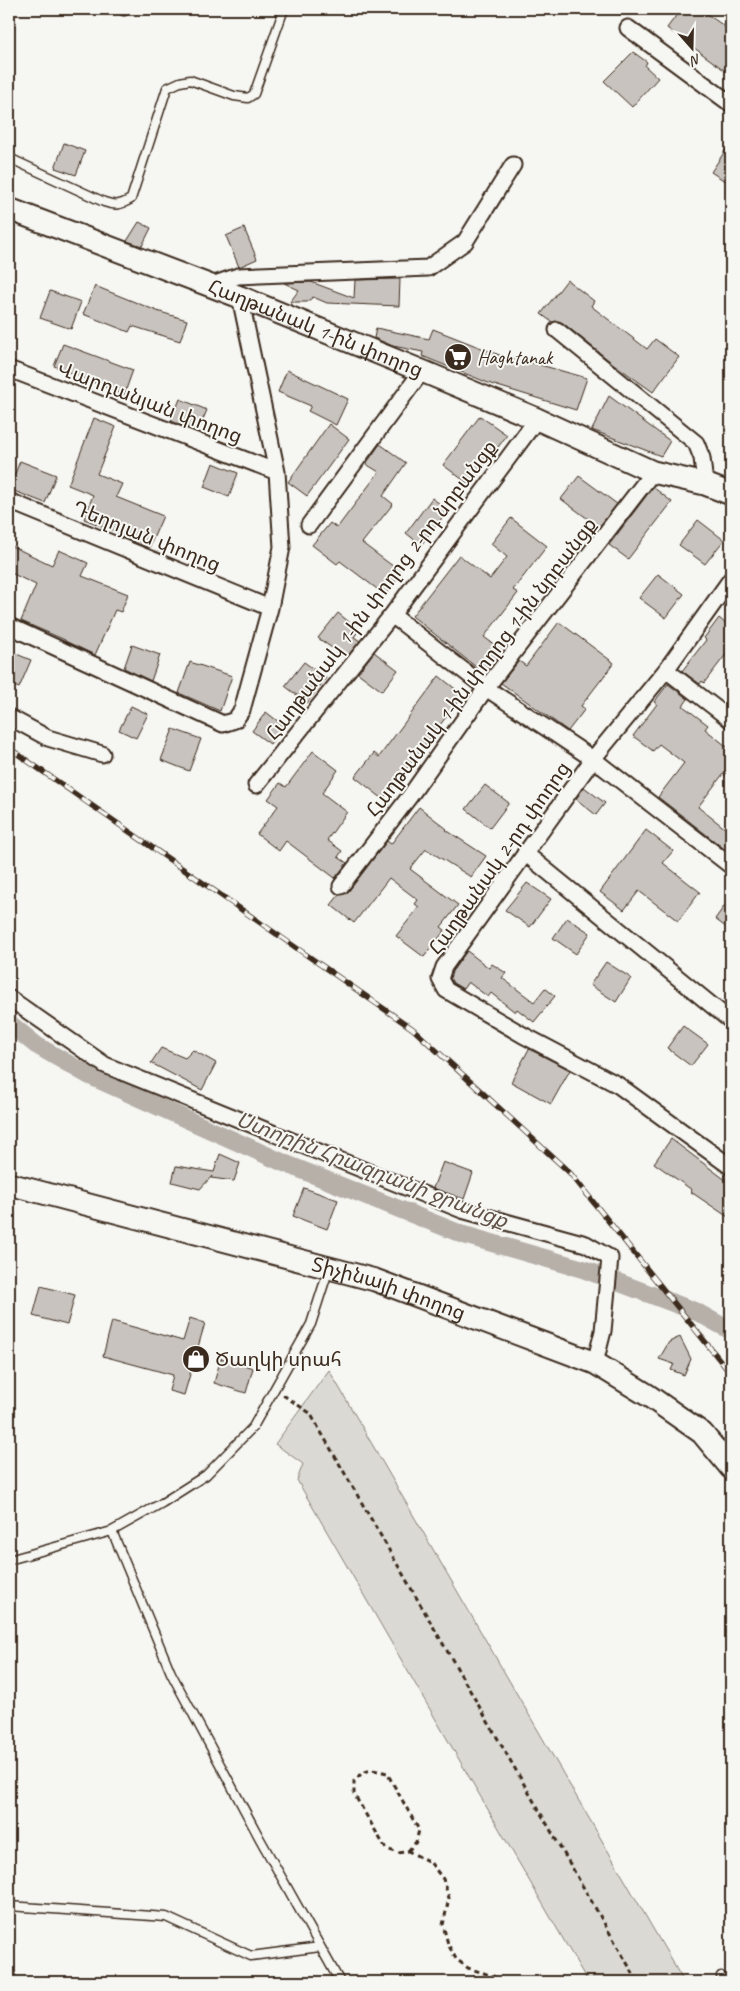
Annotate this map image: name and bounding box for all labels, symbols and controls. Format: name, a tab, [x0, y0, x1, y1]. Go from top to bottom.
north arrow	[668, 22, 718, 72]
text: N	[687, 50, 703, 70]
street label: Հաղթանակ 1-ին փողոց	[205, 274, 427, 383]
supermarket icon: Haghtanak	[443, 342, 473, 372]
place label: Haghtanak	[477, 345, 554, 370]
street label: Վարդանյան փողոց	[54, 356, 246, 449]
street label: Հաղթանակ 1-ին փողոց 2-րդ նրբանցք	[260, 435, 503, 745]
street label: Դեղոյան փողոց	[69, 495, 224, 577]
street label: Հաղթանակ 1-ին փողոց 1-ին նրբանցք	[360, 513, 602, 822]
street label: Հաղթանակ 2-րդ փողոց	[423, 757, 576, 960]
water label: Ստորին Հրազդանի ջրանցք	[233, 1106, 513, 1234]
street label: Տիչինայի փողոց	[309, 1252, 469, 1326]
shop icon: Ծաղկի սրահ	[181, 1344, 211, 1374]
place label: Ծաղկի սրահ	[215, 1347, 342, 1372]

